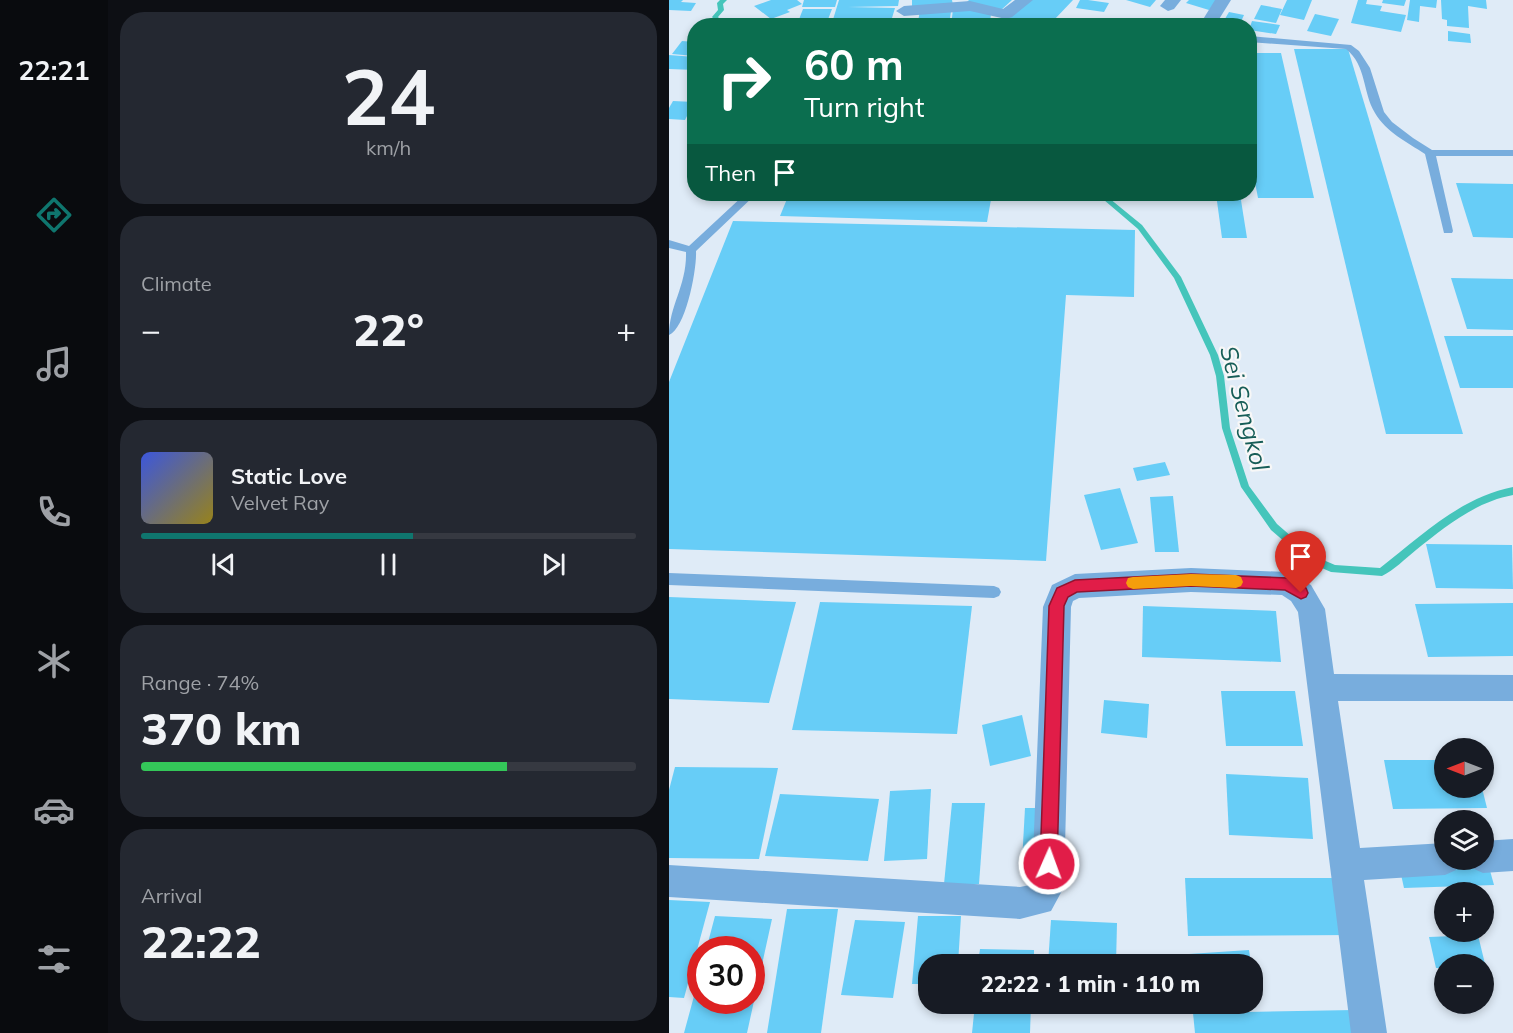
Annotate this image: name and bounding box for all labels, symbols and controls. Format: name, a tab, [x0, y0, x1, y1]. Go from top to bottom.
text: 60 m	[804, 38, 904, 91]
icon: right	[705, 42, 783, 120]
text: 24	[342, 47, 435, 145]
text: 22:21	[18, 53, 90, 87]
text: Turn right	[804, 90, 924, 124]
text: km/h	[366, 135, 411, 160]
icon: arrive	[768, 156, 801, 189]
text: Then	[705, 159, 756, 187]
icon: directions	[33, 194, 75, 236]
text: Climate	[141, 271, 212, 296]
text: 22°	[353, 301, 424, 357]
text: −	[141, 309, 161, 350]
text: +	[616, 309, 636, 350]
water label: Sei Sengkol	[1214, 342, 1276, 474]
icon: music	[33, 343, 75, 385]
text: Static Love	[231, 462, 347, 490]
text: Velvet Ray	[231, 490, 329, 515]
icon: phone	[33, 491, 75, 533]
pin	[1275, 531, 1326, 593]
icon: arrive	[1284, 540, 1317, 573]
icon: previous	[207, 548, 240, 581]
icon: pause	[372, 548, 405, 581]
icon: next	[537, 548, 570, 581]
icon: climate	[33, 640, 75, 682]
text: Range · 74%	[141, 670, 259, 695]
text: 370 km	[141, 700, 302, 756]
north arrow	[1434, 738, 1494, 798]
map controls	[1434, 738, 1494, 1014]
icon: car	[33, 789, 75, 831]
button: layers	[1434, 810, 1494, 870]
position arrow	[1017, 832, 1081, 896]
button: +	[1434, 882, 1494, 942]
text: Arrival	[141, 883, 202, 908]
text: 22:22	[141, 913, 261, 969]
speed limit sign: 30	[687, 936, 765, 1014]
icon: filters	[33, 938, 75, 980]
button: −	[1434, 954, 1494, 1014]
text: 22:22 · 1 min · 110 m	[981, 970, 1200, 998]

